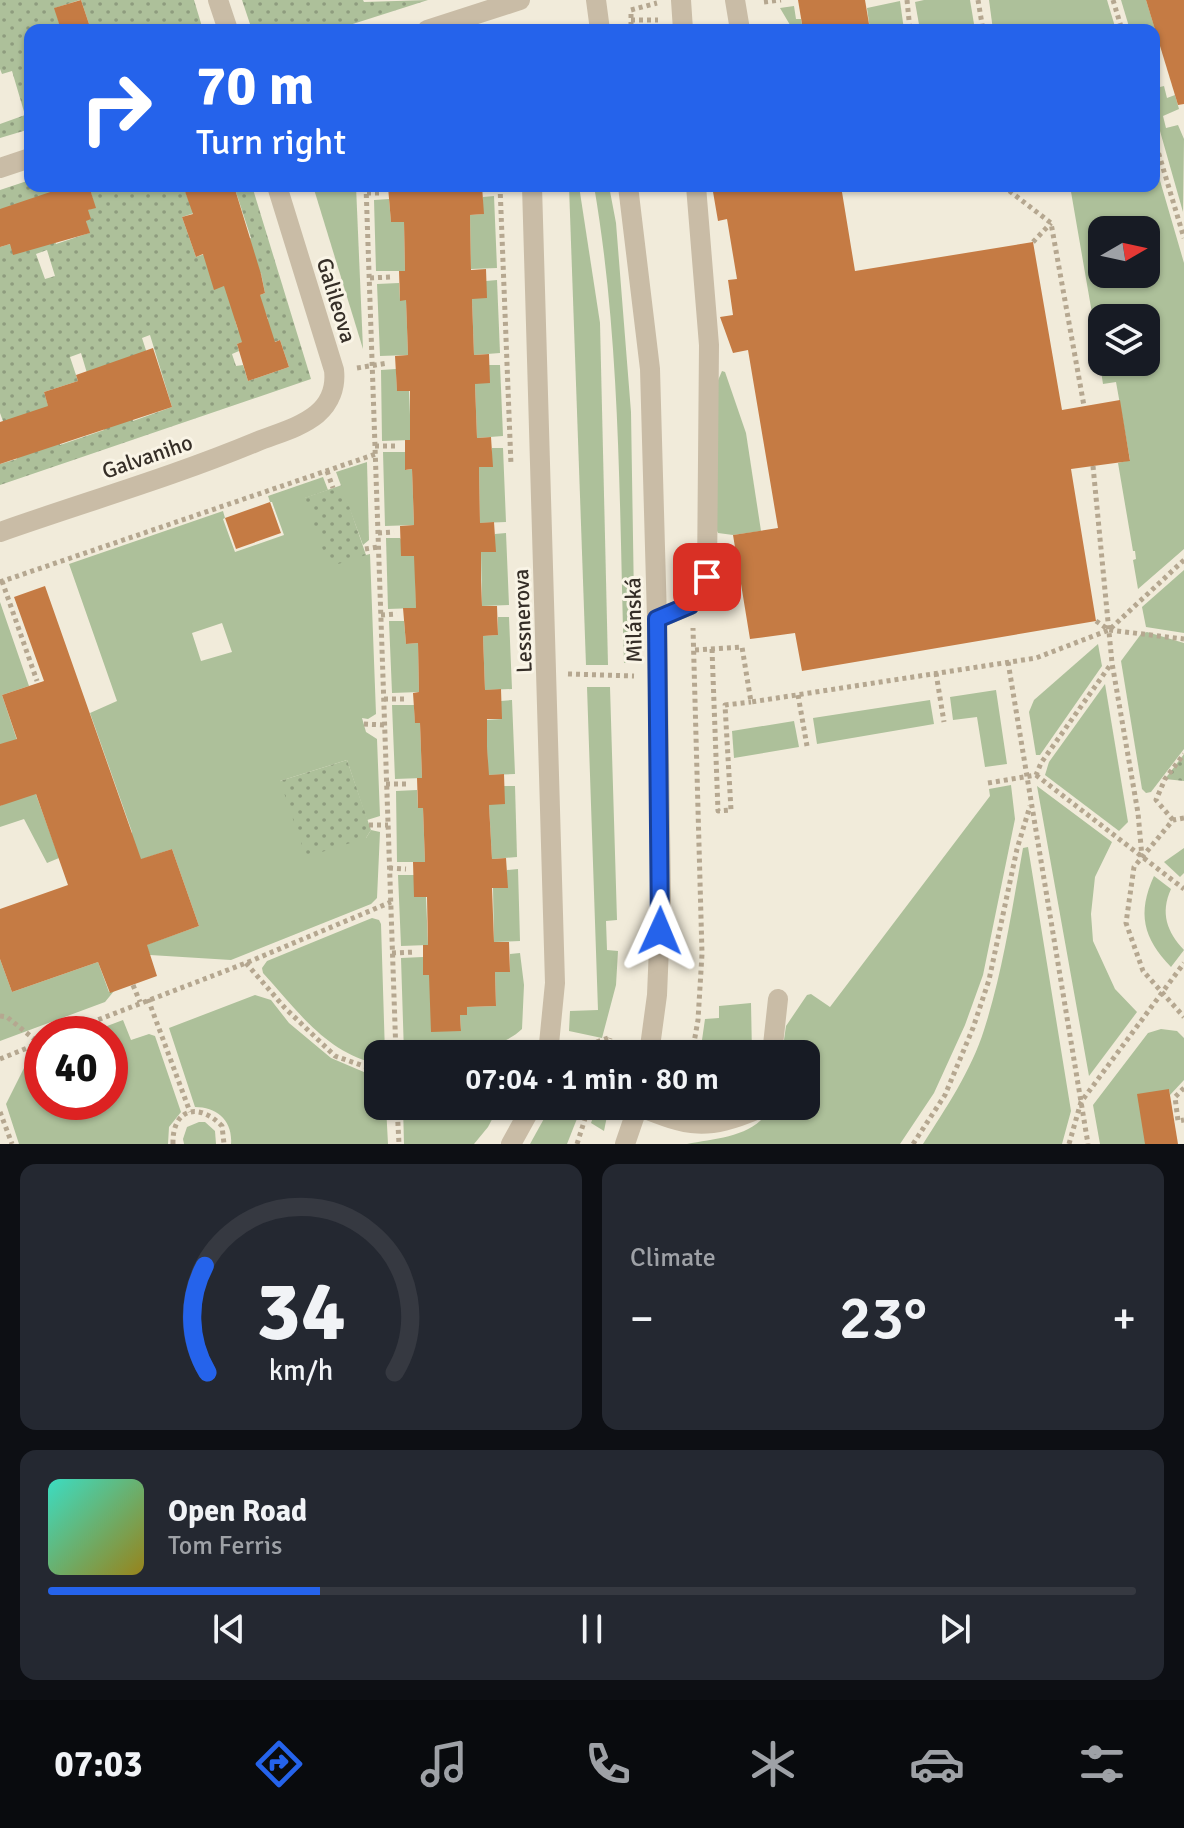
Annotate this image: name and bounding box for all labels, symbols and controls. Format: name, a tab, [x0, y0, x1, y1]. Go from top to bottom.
text: 70 m	[196, 51, 314, 120]
icon: right	[64, 56, 168, 160]
text: Turn right	[196, 120, 346, 165]
north arrow	[1088, 216, 1160, 288]
map controls	[1088, 216, 1160, 376]
street label: Galileova	[311, 254, 362, 346]
button: layers	[1088, 304, 1160, 376]
street label: Galvaniho	[98, 428, 196, 485]
pin	[673, 543, 741, 611]
icon: arrive	[685, 555, 729, 599]
street label: Lessnerova	[507, 568, 538, 674]
street label: Milánská	[619, 577, 648, 663]
position arrow	[618, 889, 702, 973]
speed limit sign: 40	[24, 1016, 128, 1120]
text: 07:04 · 1 min · 80 m	[465, 1061, 719, 1098]
text: Climate	[630, 1242, 716, 1274]
text: 34	[256, 1261, 346, 1363]
text: 23°	[839, 1282, 927, 1356]
text: −	[630, 1292, 654, 1346]
text: +	[1112, 1292, 1136, 1346]
text: km/h	[269, 1353, 333, 1388]
text: Open Road	[168, 1493, 307, 1530]
text: Tom Ferris	[168, 1530, 282, 1562]
icon: previous	[207, 1607, 251, 1651]
icon: pause	[570, 1607, 614, 1651]
icon: next	[933, 1607, 977, 1651]
icon: directions	[251, 1736, 307, 1792]
icon: music	[416, 1736, 472, 1792]
icon: phone	[580, 1736, 636, 1792]
icon: climate	[745, 1736, 801, 1792]
icon: car	[909, 1736, 965, 1792]
icon: filters	[1074, 1736, 1130, 1792]
text: 07:03	[54, 1742, 143, 1787]

